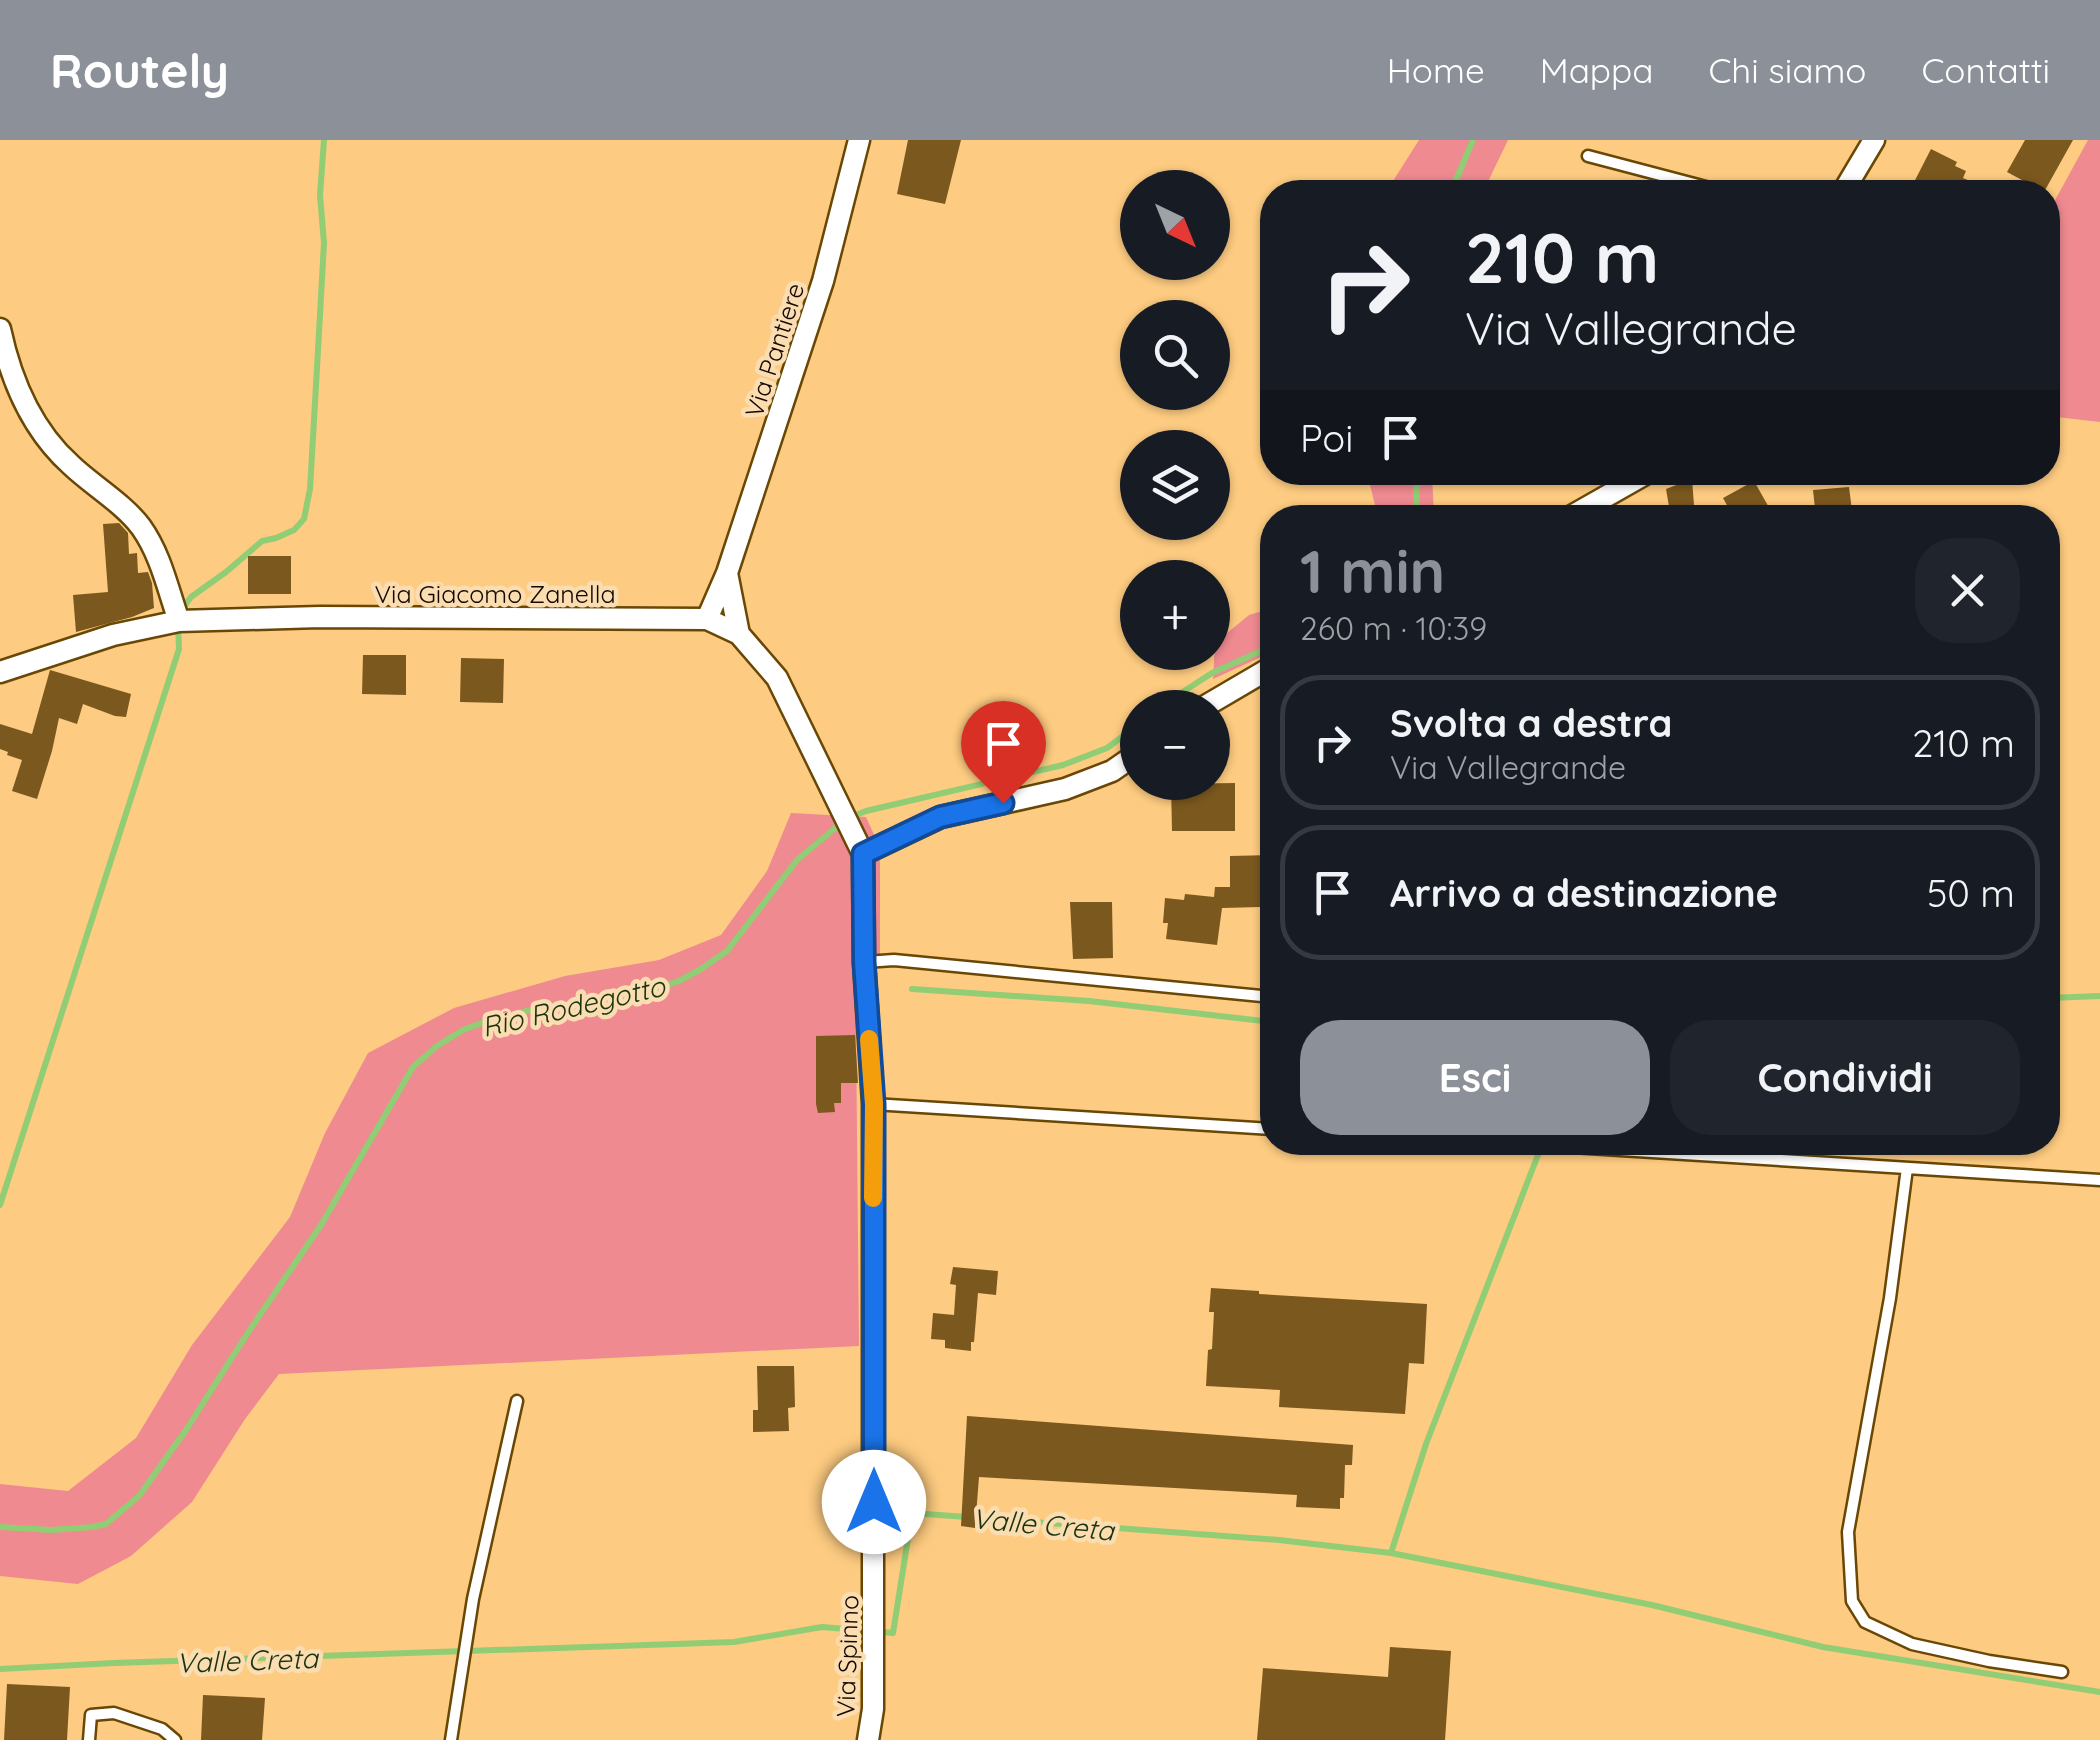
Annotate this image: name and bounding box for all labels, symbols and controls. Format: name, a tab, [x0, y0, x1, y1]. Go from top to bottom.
text: Routely	[50, 40, 229, 100]
text: Home	[1387, 48, 1485, 92]
text: Mappa	[1540, 48, 1654, 92]
text: Chi siamo	[1709, 48, 1866, 92]
text: Contatti	[1921, 48, 2050, 92]
north arrow	[1120, 170, 1230, 280]
map controls	[1120, 170, 1230, 800]
text: 210 m	[1465, 213, 1659, 301]
icon: right	[1300, 220, 1430, 350]
street label: Via Pantiere	[738, 279, 810, 421]
button: search	[1120, 300, 1230, 410]
text: Via Vallegrande	[1465, 300, 1797, 356]
icon: arrive	[1373, 410, 1428, 465]
text: Poi	[1300, 414, 1353, 462]
button: layers	[1120, 430, 1230, 540]
text: 1 min	[1300, 533, 1445, 608]
button: close	[1915, 538, 2020, 643]
button: +	[1120, 560, 1230, 670]
street label: Via Giacomo Zanella	[374, 578, 616, 609]
text: 260 m · 10:39	[1300, 608, 1487, 648]
button: −	[1120, 690, 1230, 800]
text: Svolta a destra	[1390, 699, 1672, 747]
pin	[961, 701, 1046, 804]
icon: right	[1305, 715, 1360, 770]
icon: arrive	[976, 716, 1031, 771]
text: 210 m	[1912, 719, 2015, 767]
text: Via Vallegrande	[1390, 747, 1626, 787]
icon: arrive	[1305, 865, 1360, 920]
text: Arrivo a destinazione	[1390, 869, 1778, 917]
text: 50 m	[1927, 869, 2015, 917]
water label: Rio Rodegotto	[478, 968, 669, 1044]
button: Esci	[1300, 1020, 1650, 1135]
button: Condividi	[1670, 1020, 2020, 1135]
position arrow	[822, 1450, 926, 1554]
water label: Valle Creta	[971, 1500, 1117, 1548]
street label: Via Spinno	[829, 1594, 865, 1718]
water label: Valle Creta	[175, 1640, 321, 1680]

